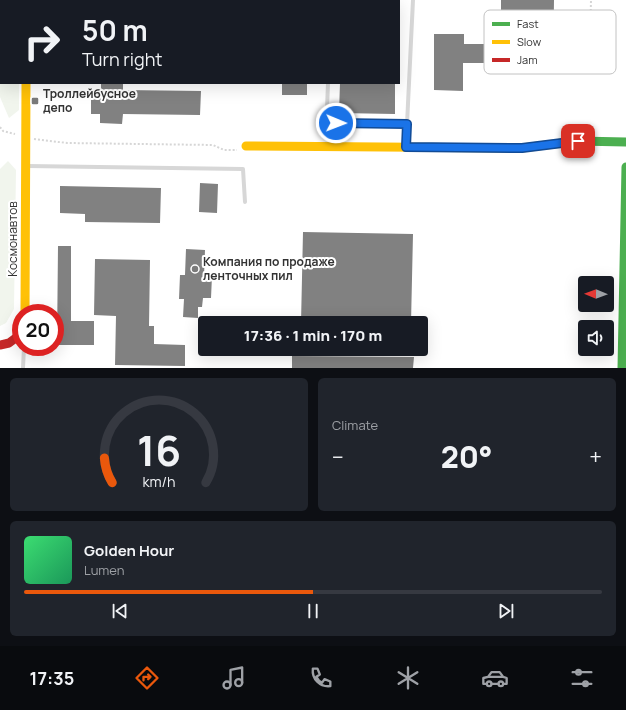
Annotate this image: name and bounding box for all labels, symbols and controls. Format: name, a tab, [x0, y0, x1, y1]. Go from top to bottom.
legend	[484, 10, 616, 74]
text: 50 m	[82, 11, 148, 49]
icon: right	[16, 16, 68, 68]
text: Fast	[517, 16, 539, 31]
text: Slow	[517, 34, 542, 49]
text: Turn right	[82, 47, 163, 71]
text: Jam	[517, 52, 538, 67]
place label: Троллейбусное депо	[43, 85, 136, 116]
marker: Троллейбусное депо	[30, 96, 40, 106]
position arrow	[315, 102, 357, 144]
pin	[561, 124, 595, 158]
icon: arrive	[567, 130, 589, 152]
street label: Космонавтов	[4, 201, 21, 277]
place label: Компания по продаже ленточных пил	[203, 253, 335, 284]
marker: Компания по продаже ленточных пил	[190, 264, 200, 274]
north arrow	[578, 276, 614, 312]
map controls	[578, 276, 614, 356]
speed limit sign: 20	[12, 304, 64, 356]
button: sound	[578, 320, 614, 356]
text: 17:36 · 1 min · 170 m	[244, 325, 382, 346]
text: Climate	[332, 416, 378, 434]
text: 16	[137, 421, 181, 477]
text: 20°	[441, 436, 493, 477]
text: −	[332, 442, 344, 472]
text: +	[589, 442, 602, 472]
text: km/h	[142, 471, 176, 490]
text: Golden Hour	[84, 540, 174, 561]
text: Lumen	[84, 561, 124, 579]
icon: previous	[109, 600, 131, 622]
icon: pause	[302, 600, 324, 622]
icon: next	[495, 600, 517, 622]
icon: directions	[133, 664, 161, 692]
icon: music	[220, 664, 248, 692]
icon: phone	[307, 664, 335, 692]
icon: climate	[394, 664, 422, 692]
icon: car	[481, 664, 509, 692]
icon: filters	[568, 664, 596, 692]
text: 17:35	[30, 666, 74, 690]

